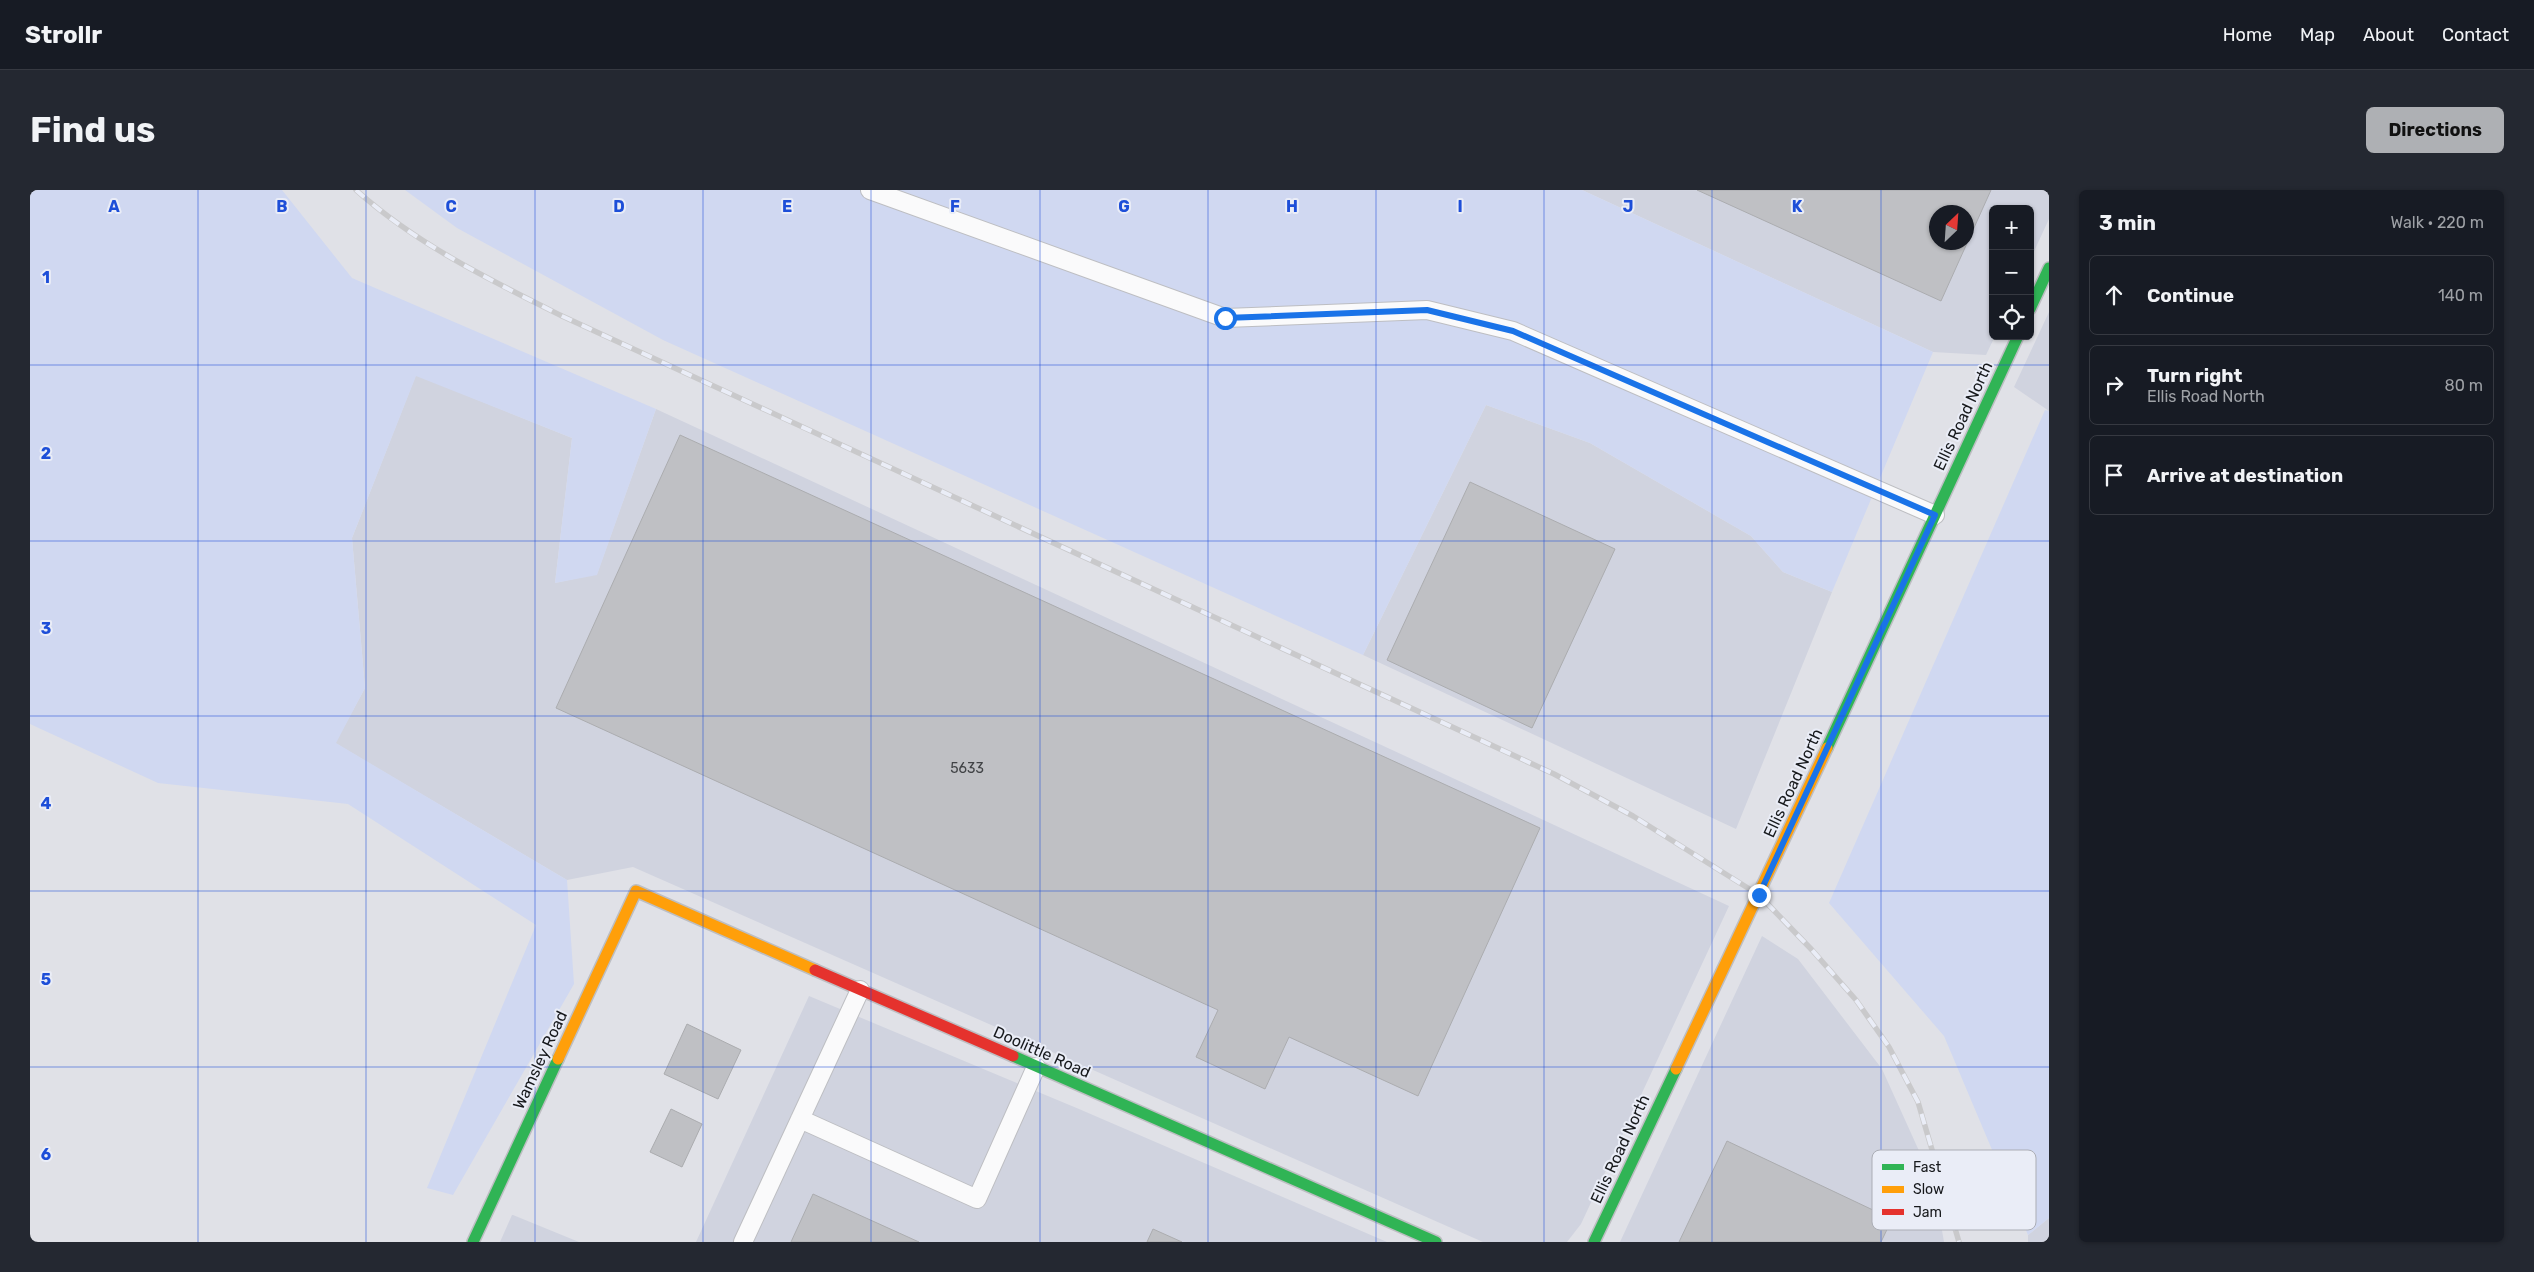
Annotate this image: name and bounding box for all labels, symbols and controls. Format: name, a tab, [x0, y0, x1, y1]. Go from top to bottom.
text: Strollr	[25, 21, 102, 49]
text: Home	[2223, 24, 2272, 46]
text: Map	[2300, 24, 2335, 46]
text: About	[2363, 24, 2414, 46]
text: Contact	[2442, 24, 2509, 46]
button: Directions	[2366, 107, 2504, 153]
text: Find us	[30, 109, 155, 151]
text: A	[108, 197, 120, 216]
text: B	[276, 197, 288, 216]
text: C	[445, 197, 457, 216]
text: D	[613, 197, 625, 216]
text: E	[782, 197, 792, 216]
text: F	[950, 197, 960, 216]
text: G	[1118, 197, 1130, 216]
text: H	[1286, 197, 1298, 216]
text: I	[1457, 197, 1463, 216]
text: J	[1623, 197, 1633, 216]
text: K	[1792, 197, 1803, 216]
north arrow	[1929, 205, 1974, 250]
map controls	[1989, 205, 2034, 340]
button: +	[1989, 205, 2034, 250]
text: 3 min	[2099, 210, 2156, 235]
text: Walk · 220 m	[2391, 213, 2484, 232]
button: −	[1989, 250, 2034, 295]
text: 1	[42, 268, 50, 287]
icon: ahead	[2100, 281, 2128, 309]
text: Continue	[2147, 284, 2234, 307]
text: 140 m	[2438, 286, 2483, 305]
button: locate	[1989, 295, 2034, 340]
route start	[1214, 307, 1237, 330]
street label: Ellis Road North	[1930, 359, 1996, 473]
text: Turn right	[2147, 364, 2242, 387]
icon: right	[2100, 371, 2128, 399]
text: 80 m	[2445, 376, 2483, 395]
text: Ellis Road North	[2147, 387, 2265, 406]
text: 2	[41, 444, 51, 463]
icon: arrive	[2100, 461, 2128, 489]
text: Arrive at destination	[2147, 464, 2343, 487]
text: 3	[41, 619, 51, 638]
street label: Ellis Road North	[1760, 726, 1826, 840]
house number: 5633	[950, 760, 984, 777]
text: 4	[41, 794, 52, 813]
route end	[1748, 884, 1771, 907]
text: 5	[41, 970, 51, 989]
street label: Wamsley Road	[509, 1008, 571, 1112]
street label: Doolittle Road	[990, 1022, 1094, 1082]
street label: Ellis Road North	[1587, 1092, 1653, 1206]
text: 6	[41, 1145, 51, 1164]
legend	[1872, 1150, 2036, 1230]
text: Fast	[1913, 1159, 1942, 1176]
text: Slow	[1913, 1181, 1944, 1198]
text: Jam	[1913, 1204, 1942, 1221]

